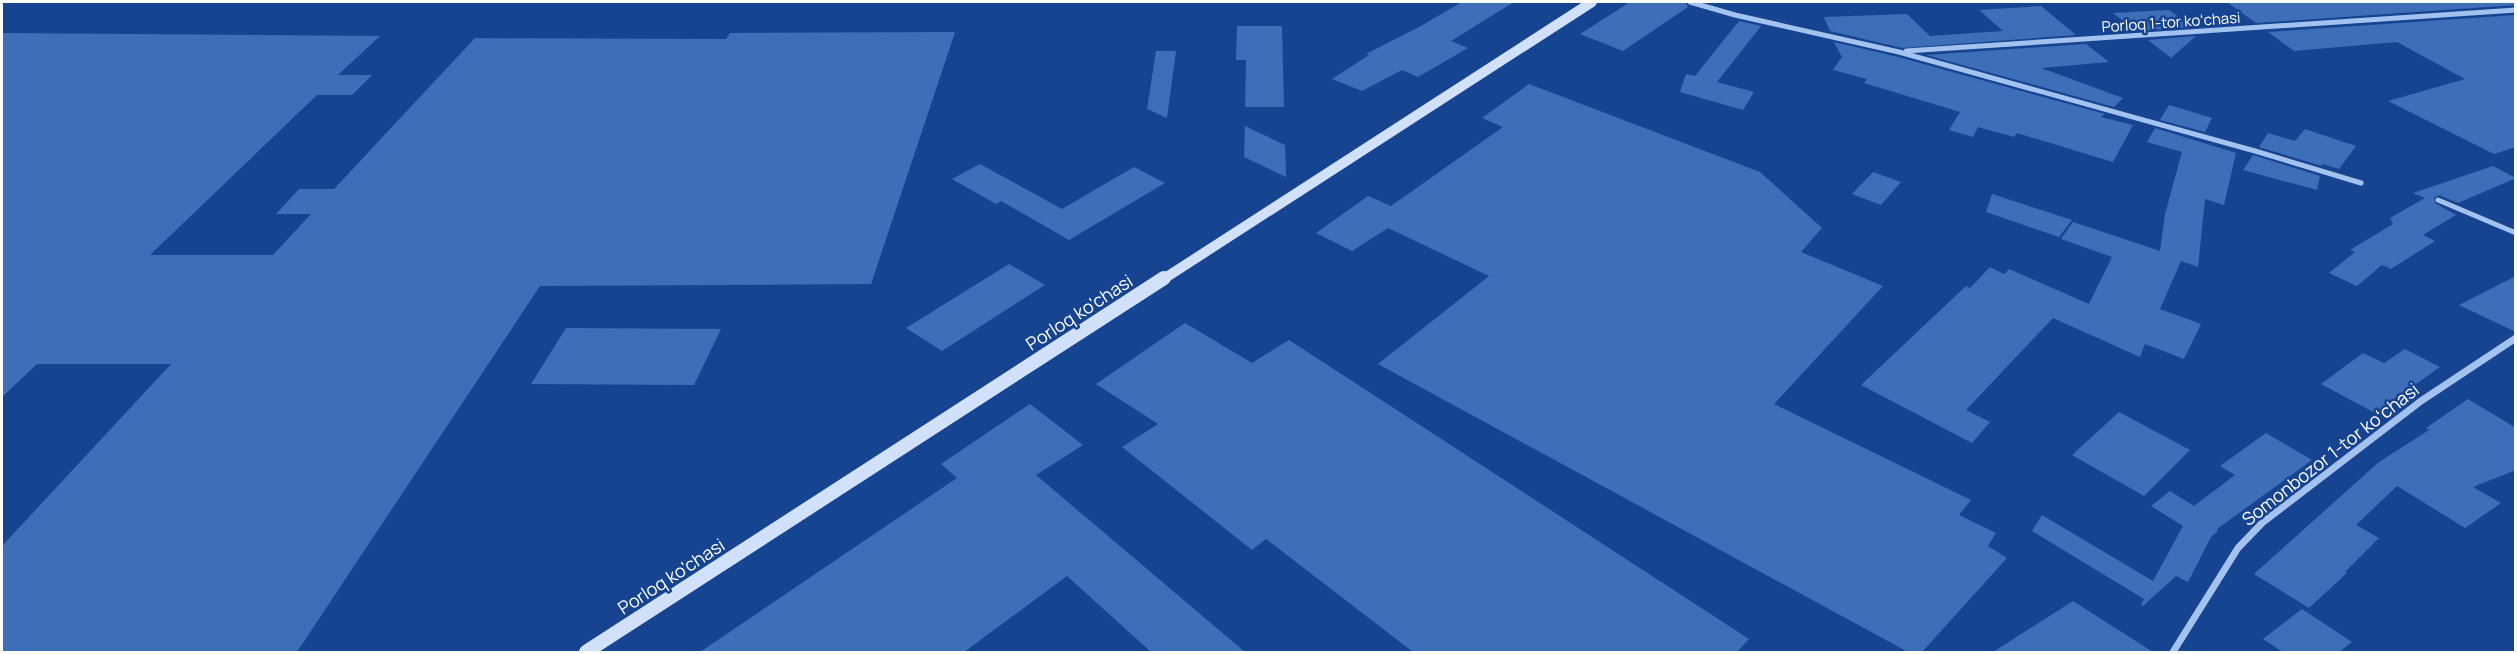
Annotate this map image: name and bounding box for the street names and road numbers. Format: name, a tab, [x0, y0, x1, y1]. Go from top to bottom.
street label: Porloq 1-tor koʻchasi	[2101, 7, 2241, 37]
street label: Porloq ko'chasi	[1021, 268, 1137, 356]
street label: Somonbozor 1-tor koʻchasi	[2236, 377, 2424, 531]
street label: Porloq ko'chasi	[613, 532, 729, 620]

